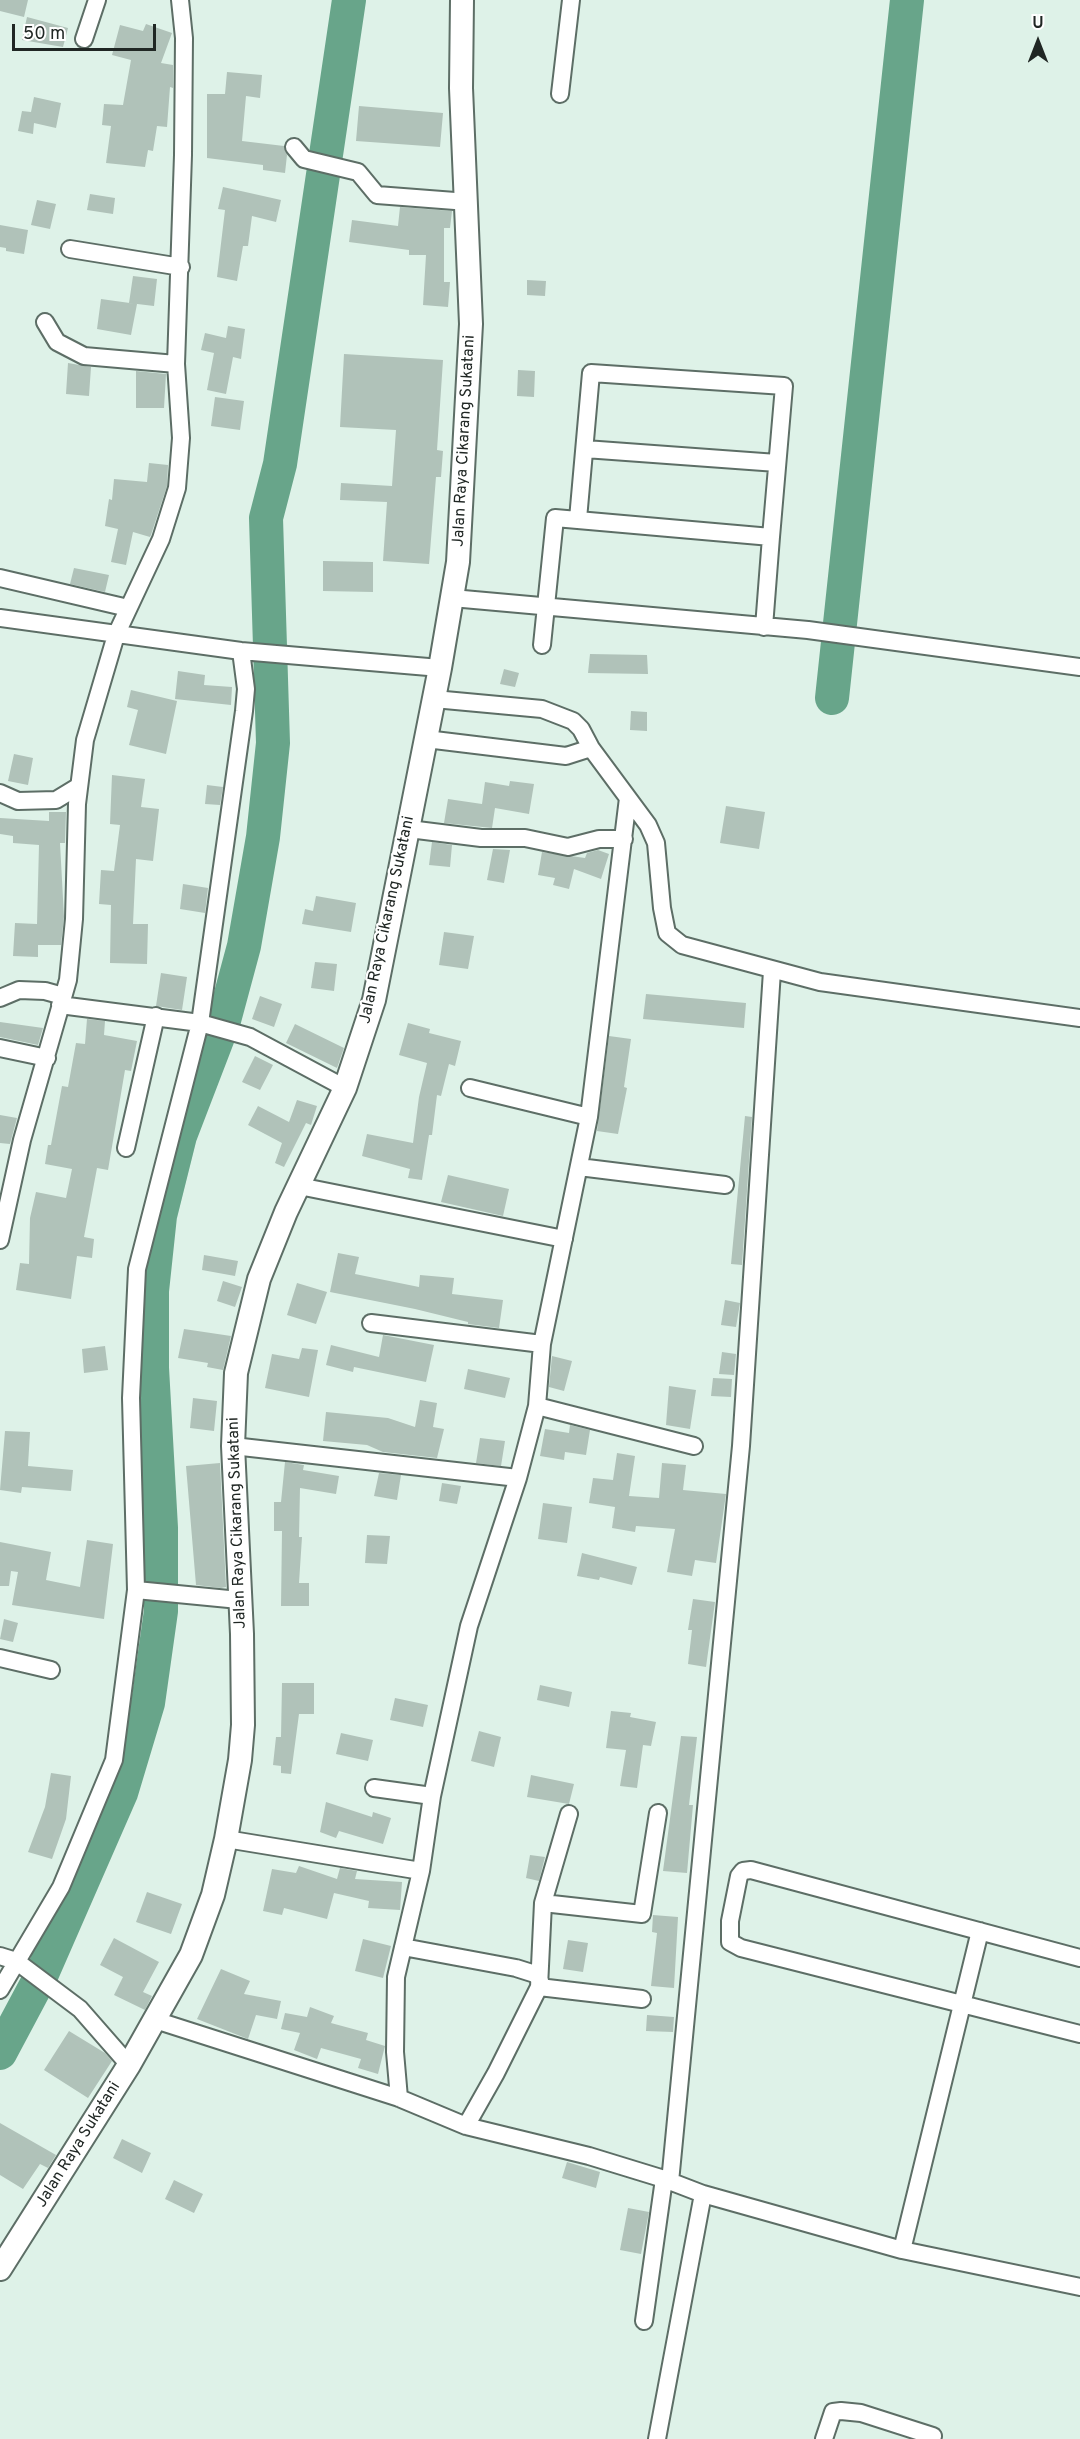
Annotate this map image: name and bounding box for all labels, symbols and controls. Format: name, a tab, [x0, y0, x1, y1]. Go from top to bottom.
scale bar	[15, 12, 159, 50]
north arrow	[1008, 12, 1068, 72]
text: U	[1032, 14, 1044, 34]
text: 50 m	[23, 23, 65, 46]
street label: Jalan Raya Cikarang Sukatani	[450, 335, 480, 547]
street label: Jalan Raya Cikarang Sukatani	[357, 814, 419, 1026]
street label: Jalan Raya Cikarang Sukatani	[225, 1417, 251, 1629]
street label: Jalan Raya Sukatani	[33, 2079, 125, 2211]

